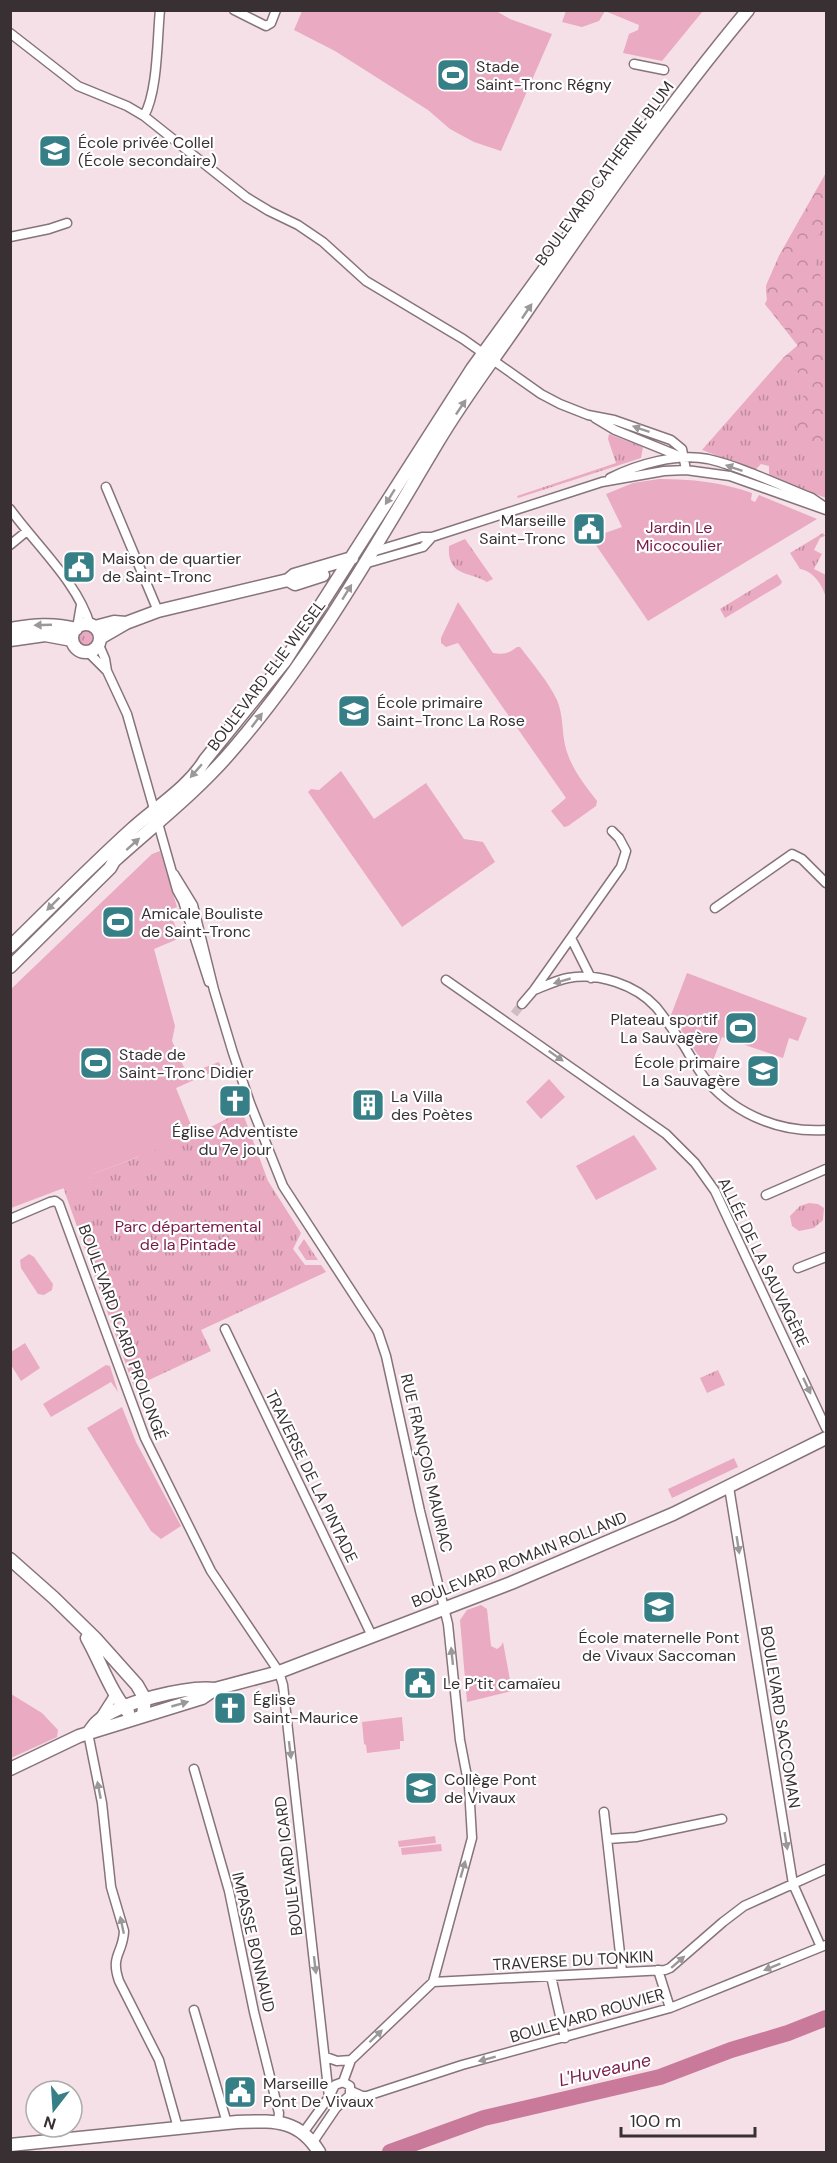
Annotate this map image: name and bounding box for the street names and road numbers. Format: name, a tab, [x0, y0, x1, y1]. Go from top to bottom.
street label: BOULEVARD CATHERINE BLUM	[530, 77, 678, 270]
street label: BOULEVARD ELIE WIESEL	[203, 595, 330, 755]
street label: ALLÉE DE LA SAUVAGÈRE	[713, 1174, 814, 1351]
street label: BOULEVARD ICARD PROLONGÉ	[74, 1221, 171, 1443]
street label: RUE FRANÇOIS MAURIAC	[396, 1372, 457, 1555]
street label: TRAVERSE DE LA PINTADE	[261, 1386, 363, 1566]
street label: BOULEVARD ROMAIN ROLLAND	[408, 1506, 630, 1612]
street label: BOULEVARD SACCOMAN	[756, 1624, 805, 1810]
street label: BOULEVARD ICARD	[270, 1795, 307, 1937]
street label: IMPASSE BONNAUD	[227, 1870, 280, 2014]
street label: TRAVERSE DU TONKIN	[492, 1946, 654, 1975]
street label: BOULEVARD ROUVIER	[507, 1983, 667, 2048]

